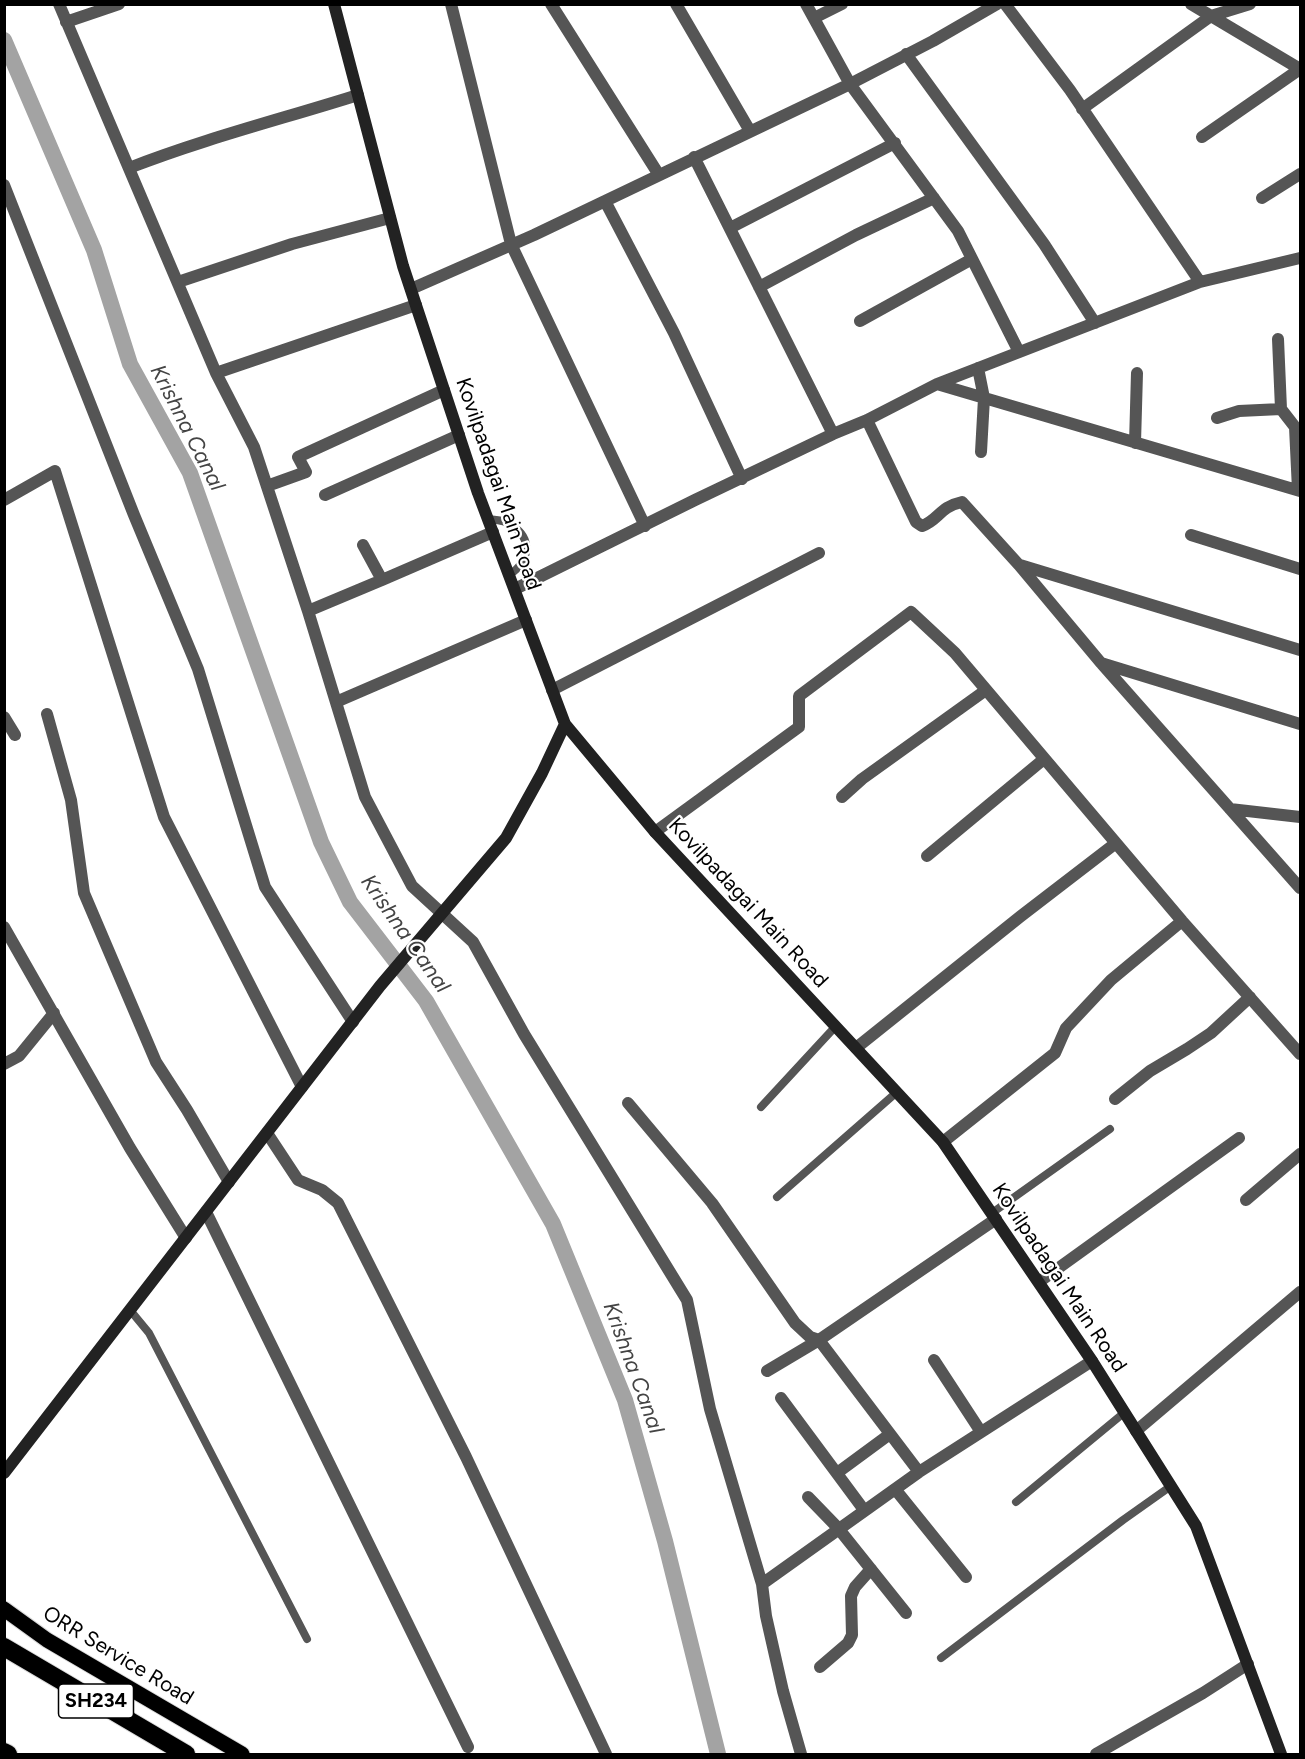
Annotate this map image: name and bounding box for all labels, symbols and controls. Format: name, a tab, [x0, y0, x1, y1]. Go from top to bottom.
water label: Krishna Canal	[144, 360, 230, 496]
street label: Kovilpadagai Main Road	[450, 375, 546, 593]
street label: Kovilpadagai Main Road	[663, 813, 833, 993]
water label: Krishna Canal	[355, 870, 455, 998]
street label: Kovilpadagai Main Road	[986, 1179, 1132, 1377]
water label: Krishna Canal	[597, 1299, 669, 1437]
street label: ORR Service Road	[38, 1601, 198, 1711]
road number: SH234	[58, 1684, 134, 1718]

